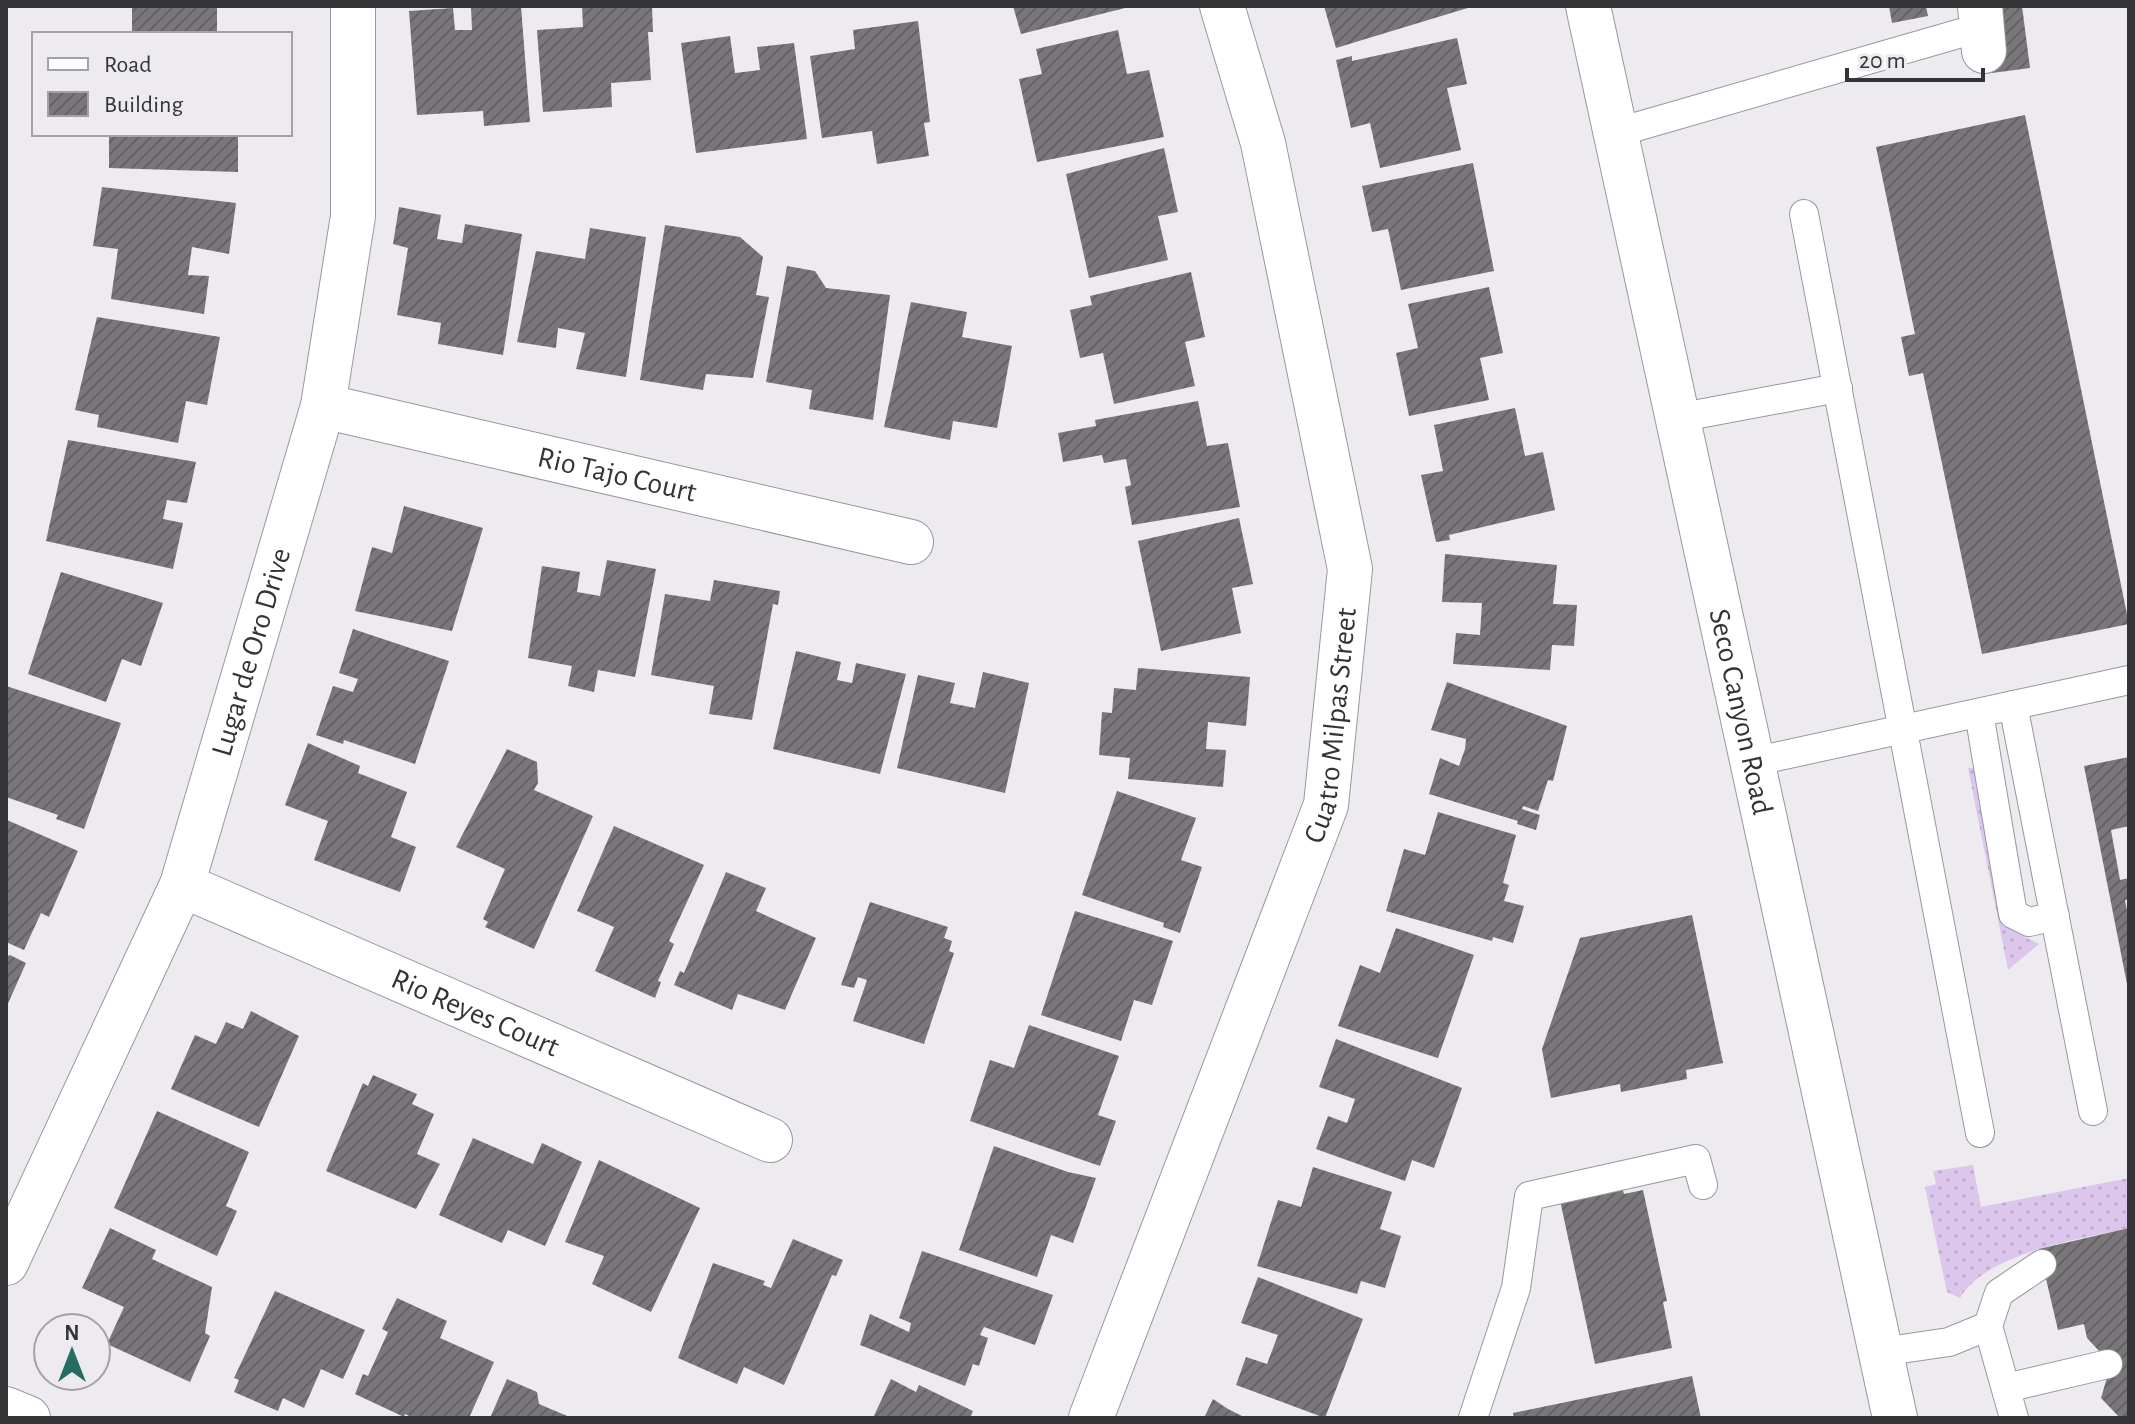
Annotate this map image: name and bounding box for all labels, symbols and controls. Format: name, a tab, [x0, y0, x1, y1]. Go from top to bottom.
legend	[32, 32, 292, 136]
scale bar	[1847, 32, 1983, 82]
text: 20 m	[1859, 49, 1906, 73]
text: Road	[104, 53, 152, 77]
text: Building	[104, 93, 183, 117]
street label: Rio Tajo Court	[535, 442, 700, 508]
street label: Lugar de Oro Drive	[207, 545, 296, 760]
street label: Cuatro Milpas Street	[1299, 606, 1362, 847]
street label: Seco Canyon Road	[1703, 606, 1777, 817]
street label: Rio Reyes Court	[387, 964, 564, 1063]
north arrow	[32, 1312, 112, 1392]
text: N	[64, 1322, 80, 1344]

